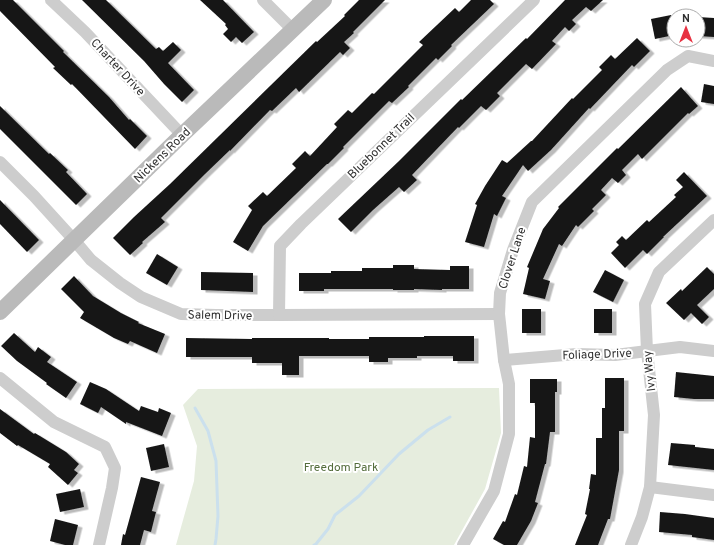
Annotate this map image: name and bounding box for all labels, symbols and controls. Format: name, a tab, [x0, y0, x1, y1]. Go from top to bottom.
north arrow	[666, 8, 706, 48]
text: N	[682, 12, 690, 26]
street label: Charter Drive	[87, 36, 148, 100]
street label: Bluebonnet Trail	[345, 111, 419, 183]
street label: Nickens Road	[131, 125, 195, 187]
street label: Clover Lane	[495, 225, 530, 291]
street label: Salem Drive	[188, 307, 252, 325]
street label: Foliage Drive	[562, 346, 632, 364]
street label: Ivy Way	[640, 350, 660, 392]
park label: Freedom Park	[304, 460, 378, 476]

